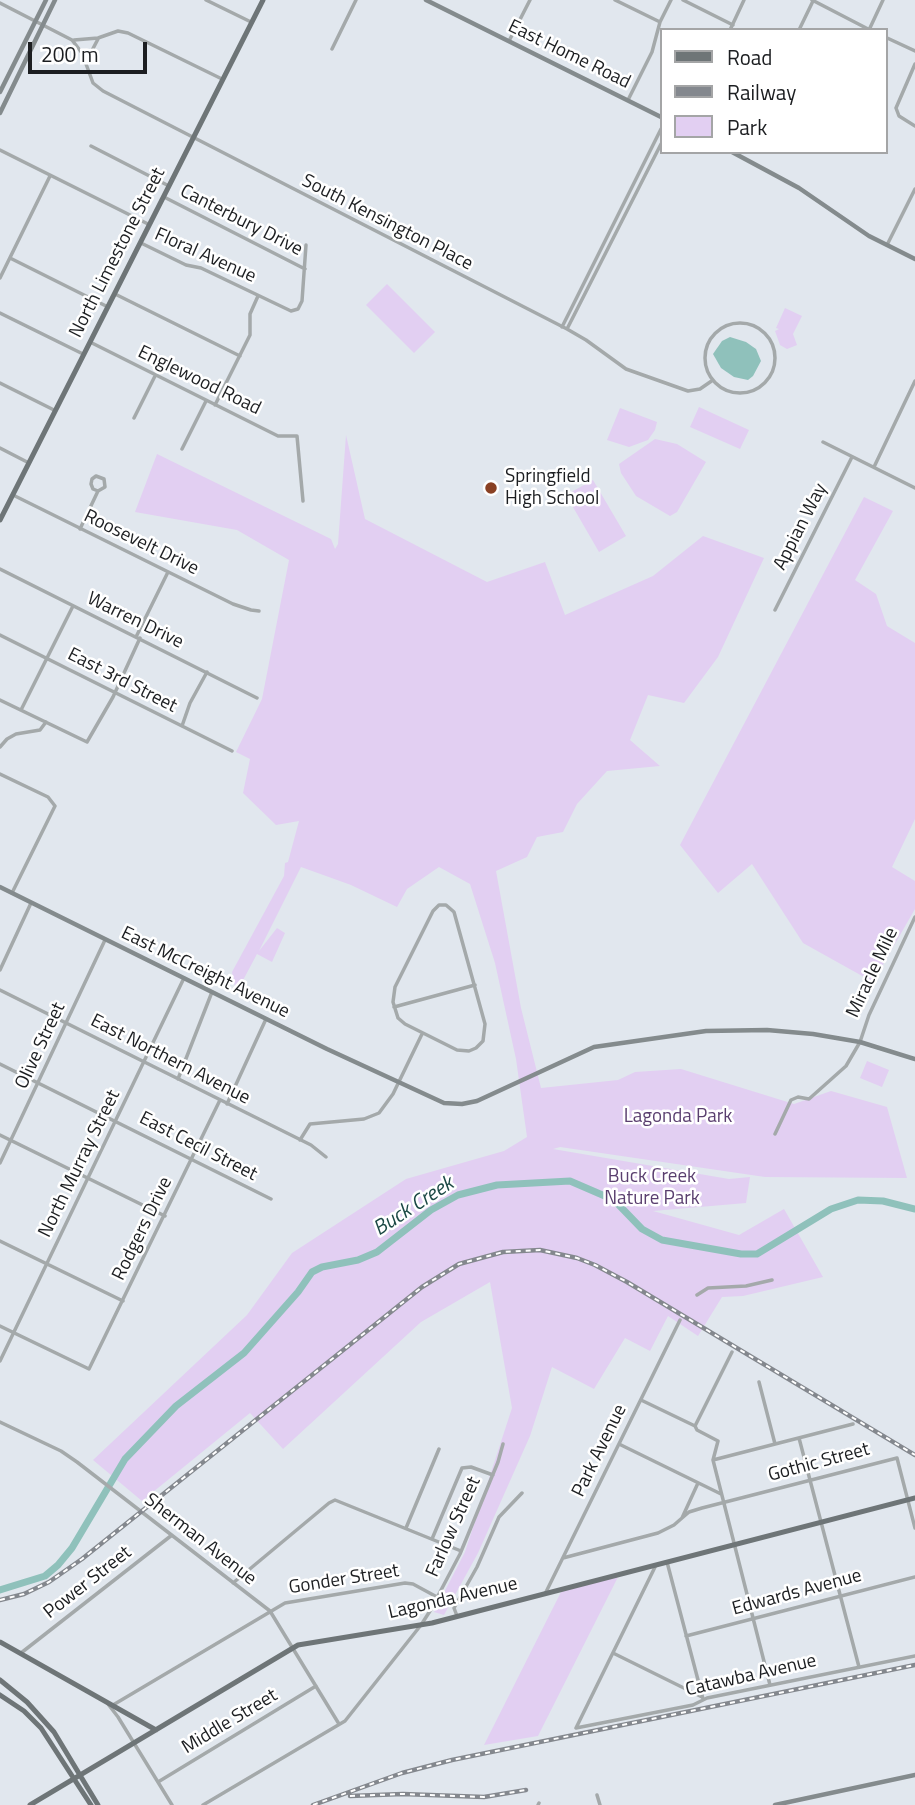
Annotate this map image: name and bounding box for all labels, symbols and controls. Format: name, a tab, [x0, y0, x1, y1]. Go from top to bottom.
street label: East Home Road	[504, 16, 634, 94]
scale bar	[32, 28, 150, 72]
legend	[660, 28, 887, 154]
text: 200 m	[41, 38, 98, 70]
text: Road	[727, 41, 772, 73]
text: Railway	[727, 76, 796, 108]
text: Park	[727, 111, 767, 143]
street label: North Limestone Street	[65, 164, 171, 342]
street label: South Kensington Place	[298, 170, 476, 276]
street label: Canterbury Drive	[176, 180, 306, 262]
street label: Floral Avenue	[151, 224, 259, 288]
street label: Englewood Road	[134, 341, 264, 421]
place label: Springfield High School	[505, 466, 599, 510]
marker: Springfield High School	[483, 480, 499, 496]
street label: Appian Way	[769, 480, 833, 574]
street label: Roosevelt Drive	[80, 505, 202, 581]
street label: Warren Drive	[83, 588, 187, 654]
street label: East 3rd Street	[63, 644, 181, 718]
street label: East McCreight Avenue	[117, 922, 293, 1024]
street label: Miracle Mile	[842, 924, 904, 1022]
street label: Olive Street	[11, 999, 71, 1093]
street label: East Northern Avenue	[86, 1010, 254, 1110]
street label: North Murray Street	[34, 1086, 126, 1242]
park label: Lagonda Park	[624, 1106, 732, 1128]
street label: East Cecil Street	[135, 1107, 261, 1187]
park label: Buck Creek Nature Park	[604, 1166, 700, 1210]
water label: Buck Creek	[369, 1172, 459, 1242]
street label: Rodgers Drive	[108, 1174, 178, 1284]
street label: Park Avenue	[568, 1401, 632, 1501]
street label: Gothic Street	[766, 1439, 872, 1487]
street label: Farlow Street	[422, 1473, 486, 1581]
street label: Sherman Avenue	[139, 1489, 261, 1591]
street label: Power Street	[40, 1542, 136, 1624]
street label: Gonder Street	[287, 1560, 401, 1600]
street label: Edwards Avenue	[730, 1565, 864, 1621]
street label: Lagonda Avenue	[386, 1573, 520, 1625]
street label: Catawba Avenue	[683, 1650, 819, 1702]
street label: Middle Street	[178, 1685, 282, 1759]

